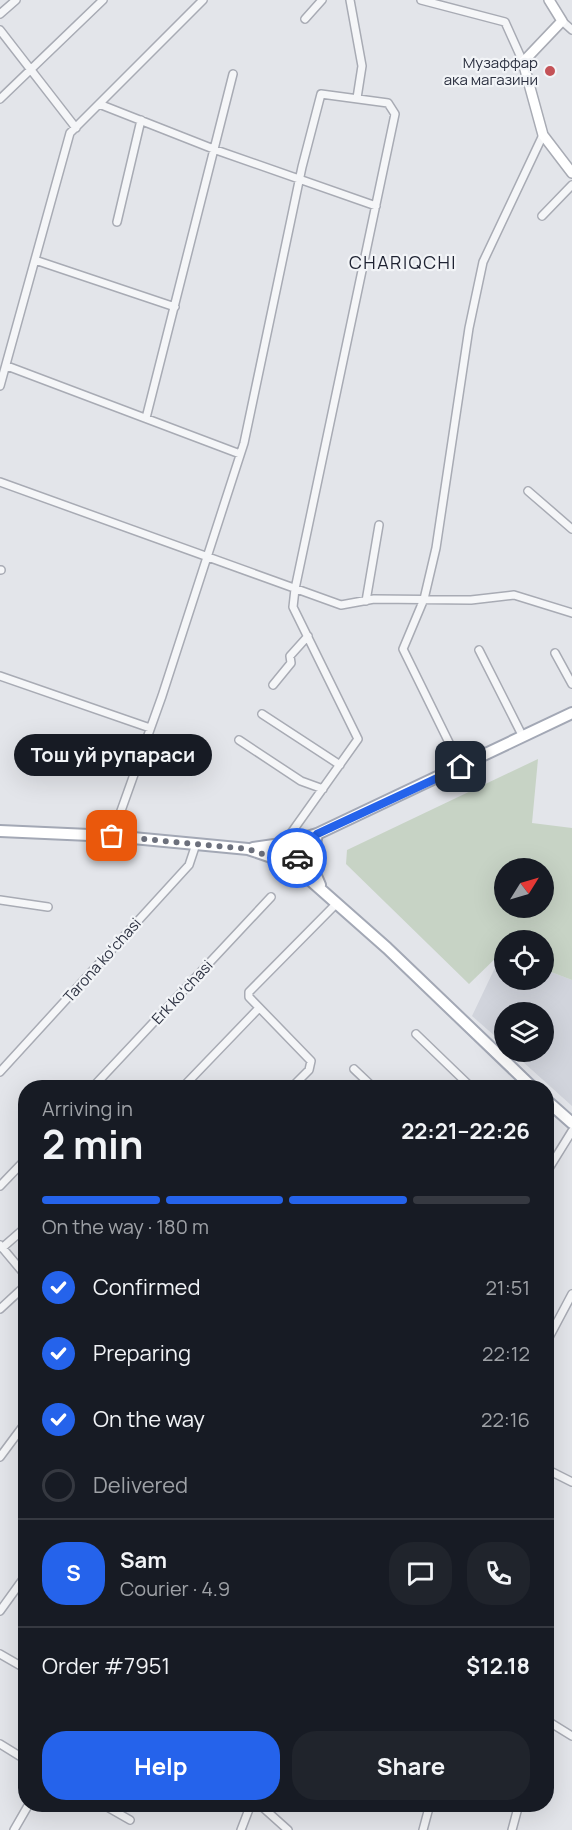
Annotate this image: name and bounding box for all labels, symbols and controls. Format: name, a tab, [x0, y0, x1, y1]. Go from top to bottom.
place label: Музаффар ака магазини	[444, 52, 538, 90]
marker: Музаффар ака магазини	[543, 64, 557, 78]
district label: CHARIQCHI	[349, 250, 457, 274]
callout: Тош уй рупараси	[13, 734, 211, 776]
text: Тош уй рупараси	[31, 741, 195, 768]
pin	[435, 741, 486, 792]
icon: home	[444, 750, 477, 783]
pin	[86, 810, 137, 861]
icon: bag	[95, 819, 128, 852]
courier	[267, 828, 327, 888]
icon: car	[281, 842, 314, 875]
north arrow	[494, 858, 554, 918]
map controls	[494, 858, 554, 1062]
street label: Tarona koʻchasi	[58, 913, 146, 1007]
button: locate	[494, 930, 554, 990]
street label: Erk koʻchasi	[147, 955, 217, 1029]
button: layers	[494, 1002, 554, 1062]
text: Arriving in	[42, 1095, 133, 1122]
text: 22:21–22:26	[401, 1116, 530, 1146]
text: 2 min	[42, 1117, 143, 1171]
text: On the way · 180 m	[42, 1213, 209, 1240]
icon: check	[42, 1271, 75, 1304]
text: Confirmed	[93, 1272, 201, 1302]
text: 21:51	[485, 1274, 530, 1301]
icon: check	[42, 1337, 75, 1370]
text: Preparing	[93, 1338, 191, 1368]
text: 22:12	[482, 1340, 530, 1367]
icon: check	[42, 1403, 75, 1436]
text: On the way	[93, 1404, 205, 1434]
text: 22:16	[481, 1406, 530, 1433]
text: Delivered	[93, 1470, 188, 1500]
button: chat	[389, 1542, 452, 1605]
button: phone	[467, 1542, 530, 1605]
text: Sam	[120, 1545, 167, 1575]
text: S	[66, 1558, 81, 1588]
text: Courier · 4.9	[120, 1575, 230, 1602]
text: Order #7951	[42, 1651, 170, 1681]
text: $12.18	[466, 1651, 530, 1681]
button: Help	[42, 1731, 280, 1800]
button: Share	[292, 1731, 530, 1800]

